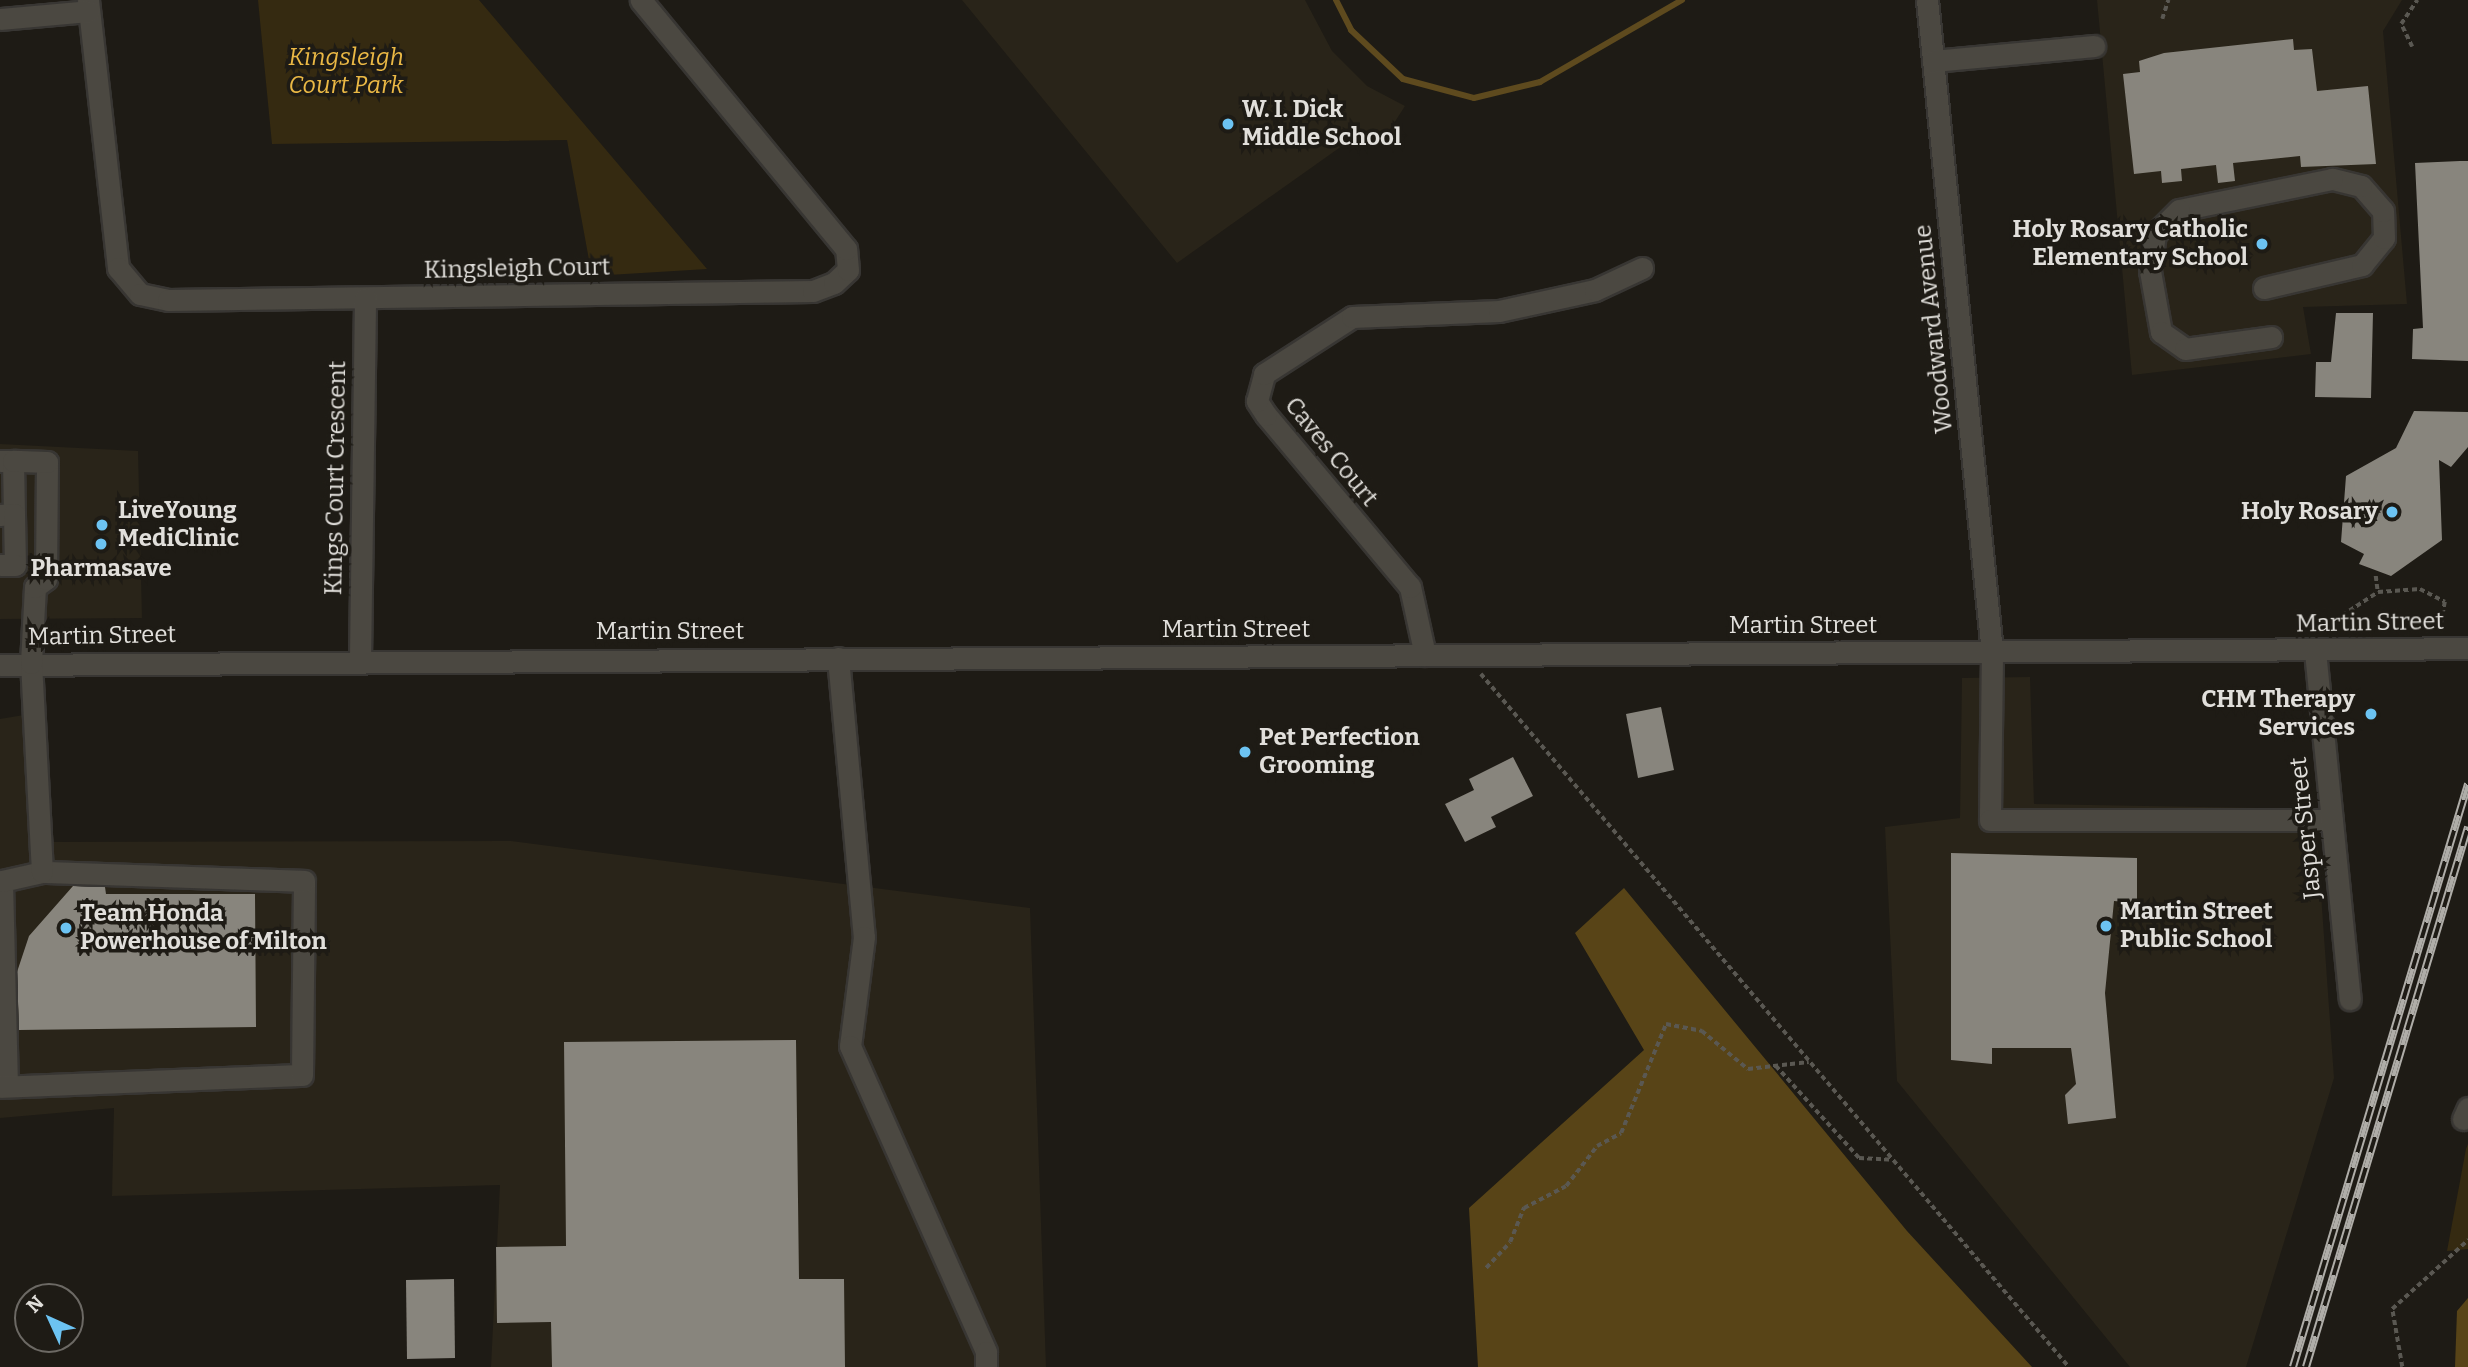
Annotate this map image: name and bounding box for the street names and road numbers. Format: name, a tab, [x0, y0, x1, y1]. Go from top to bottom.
street label: Woodward Avenue	[1909, 223, 1959, 435]
street label: Kingsleigh Court	[424, 253, 610, 285]
street label: Kings Court Crescent	[320, 361, 352, 595]
street label: Caves Court	[1278, 392, 1384, 512]
street label: Martin Street	[2296, 607, 2444, 639]
street label: Martin Street	[1729, 612, 1877, 640]
street label: Martin Street	[1162, 616, 1310, 644]
street label: Martin Street	[596, 618, 744, 646]
street label: Martin Street	[28, 620, 176, 652]
street label: Jasper Street	[2284, 756, 2328, 900]

